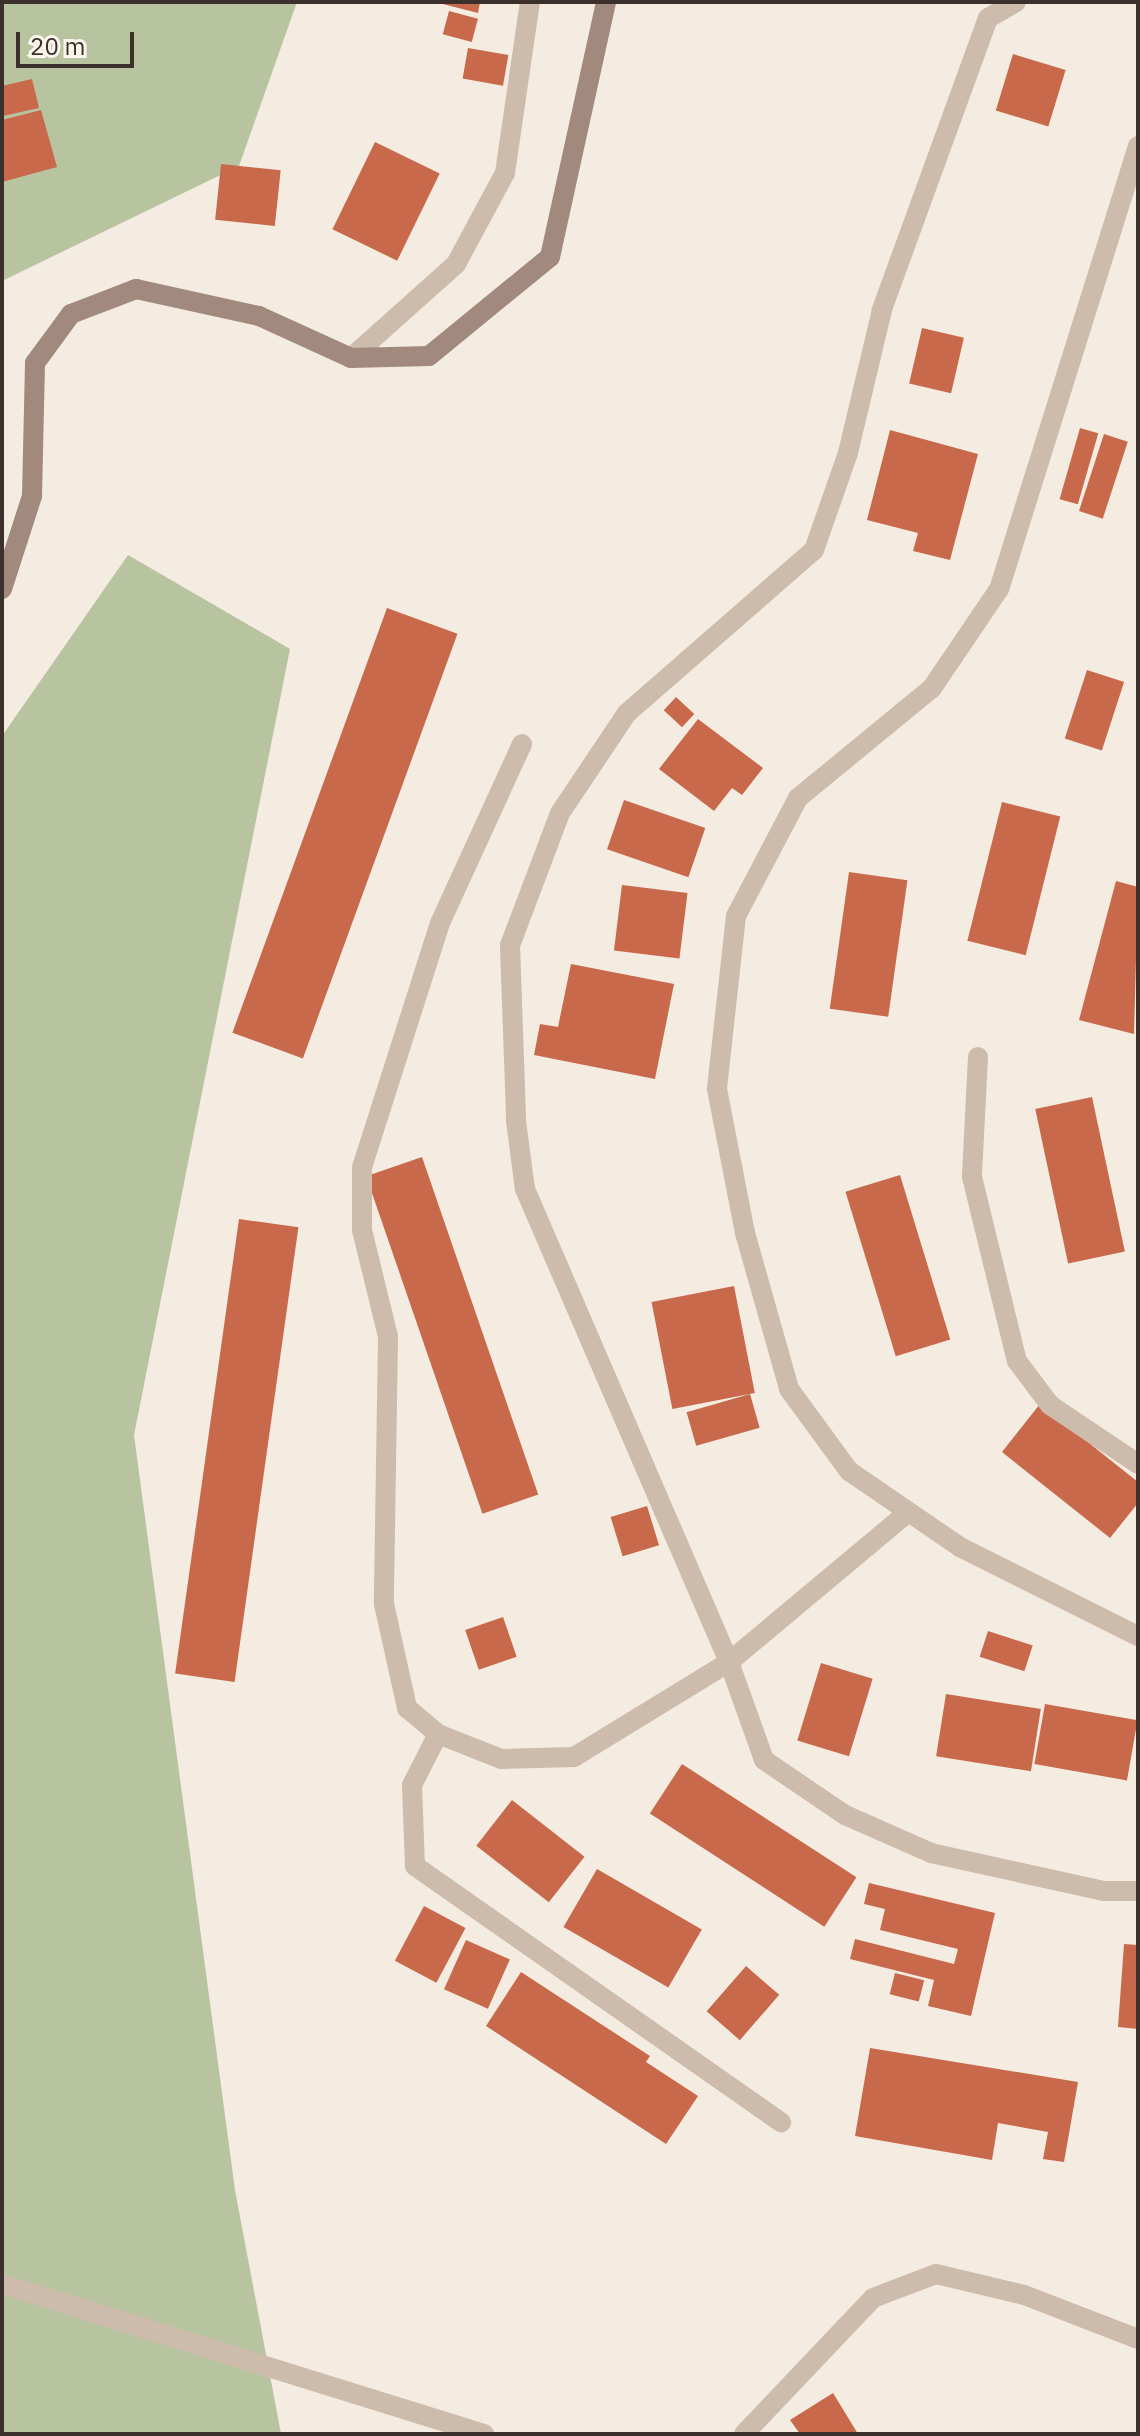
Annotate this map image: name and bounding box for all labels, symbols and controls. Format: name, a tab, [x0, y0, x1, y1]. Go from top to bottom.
scale bar	[20, 16, 138, 66]
text: 20 m	[30, 30, 85, 62]

